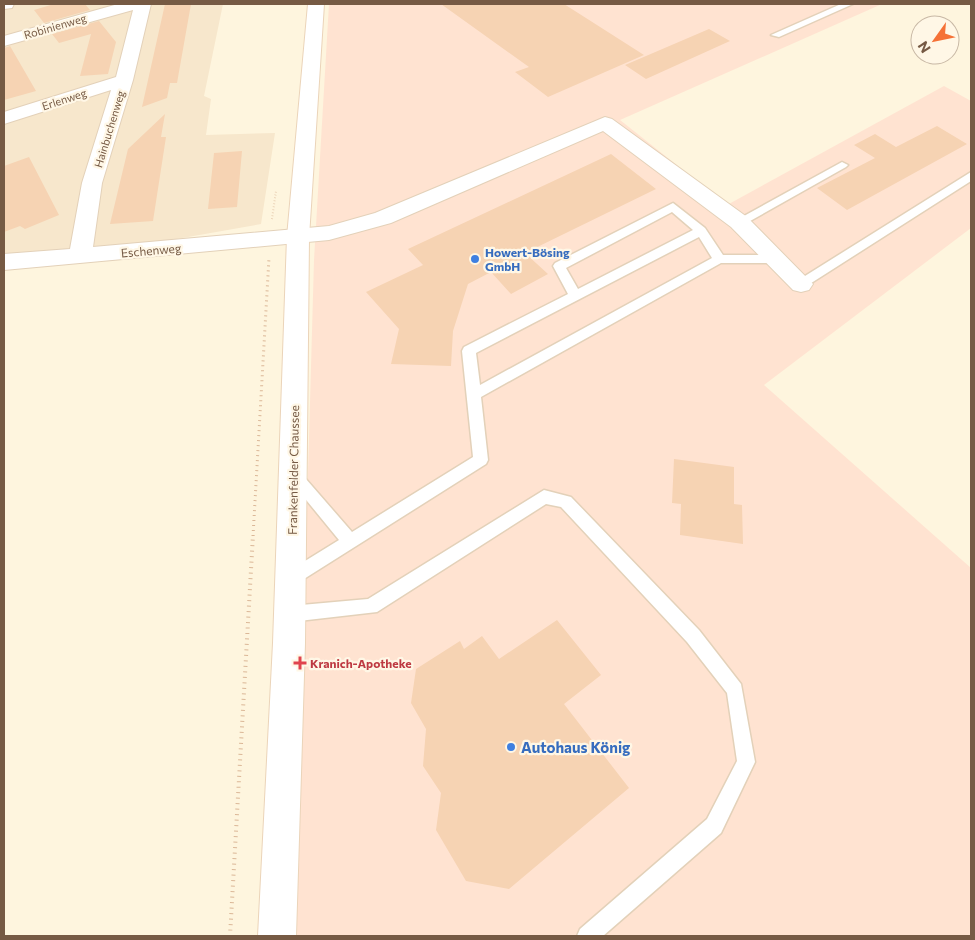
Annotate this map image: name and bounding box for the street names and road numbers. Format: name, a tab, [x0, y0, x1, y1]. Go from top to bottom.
street label: Robinienweg	[22, 11, 88, 41]
street label: Erlenweg	[40, 86, 88, 112]
street label: Hainbuchenweg	[91, 89, 127, 169]
street label: Eschenweg	[120, 240, 182, 260]
street label: Frankenfelder Chaussee	[285, 405, 301, 535]

